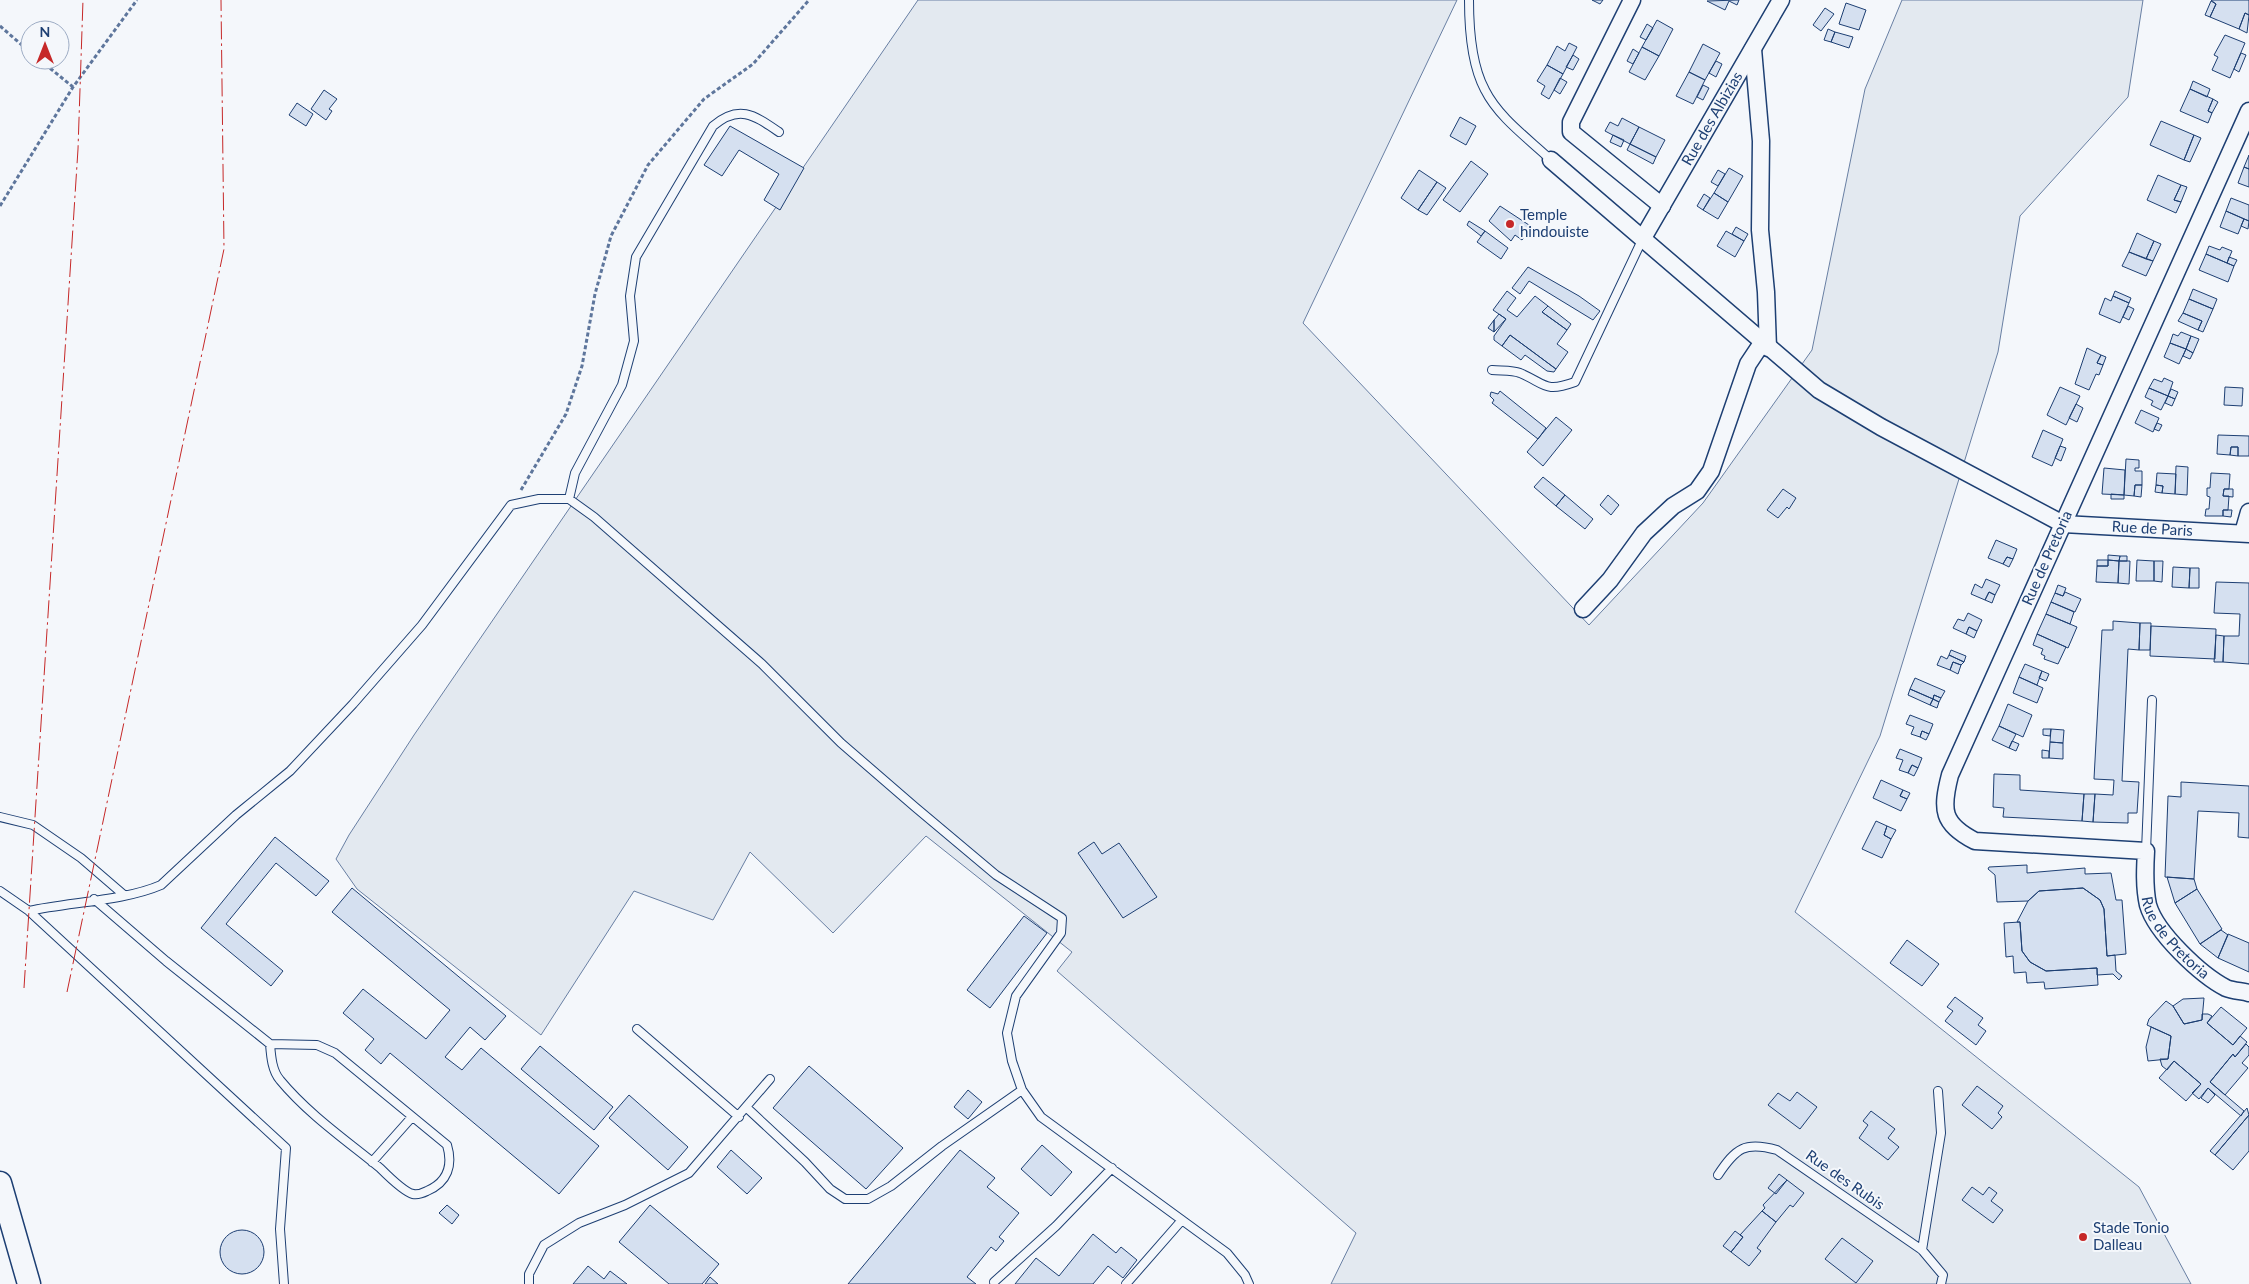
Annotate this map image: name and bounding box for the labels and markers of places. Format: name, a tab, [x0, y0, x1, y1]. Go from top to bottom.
place label: Temple hindouiste	[1520, 205, 1589, 240]
marker: Temple hindouiste	[1504, 218, 1516, 230]
place label: Stade Tonio Dalleau	[2093, 1218, 2169, 1253]
marker: Stade Tonio Dalleau	[2077, 1231, 2089, 1243]

